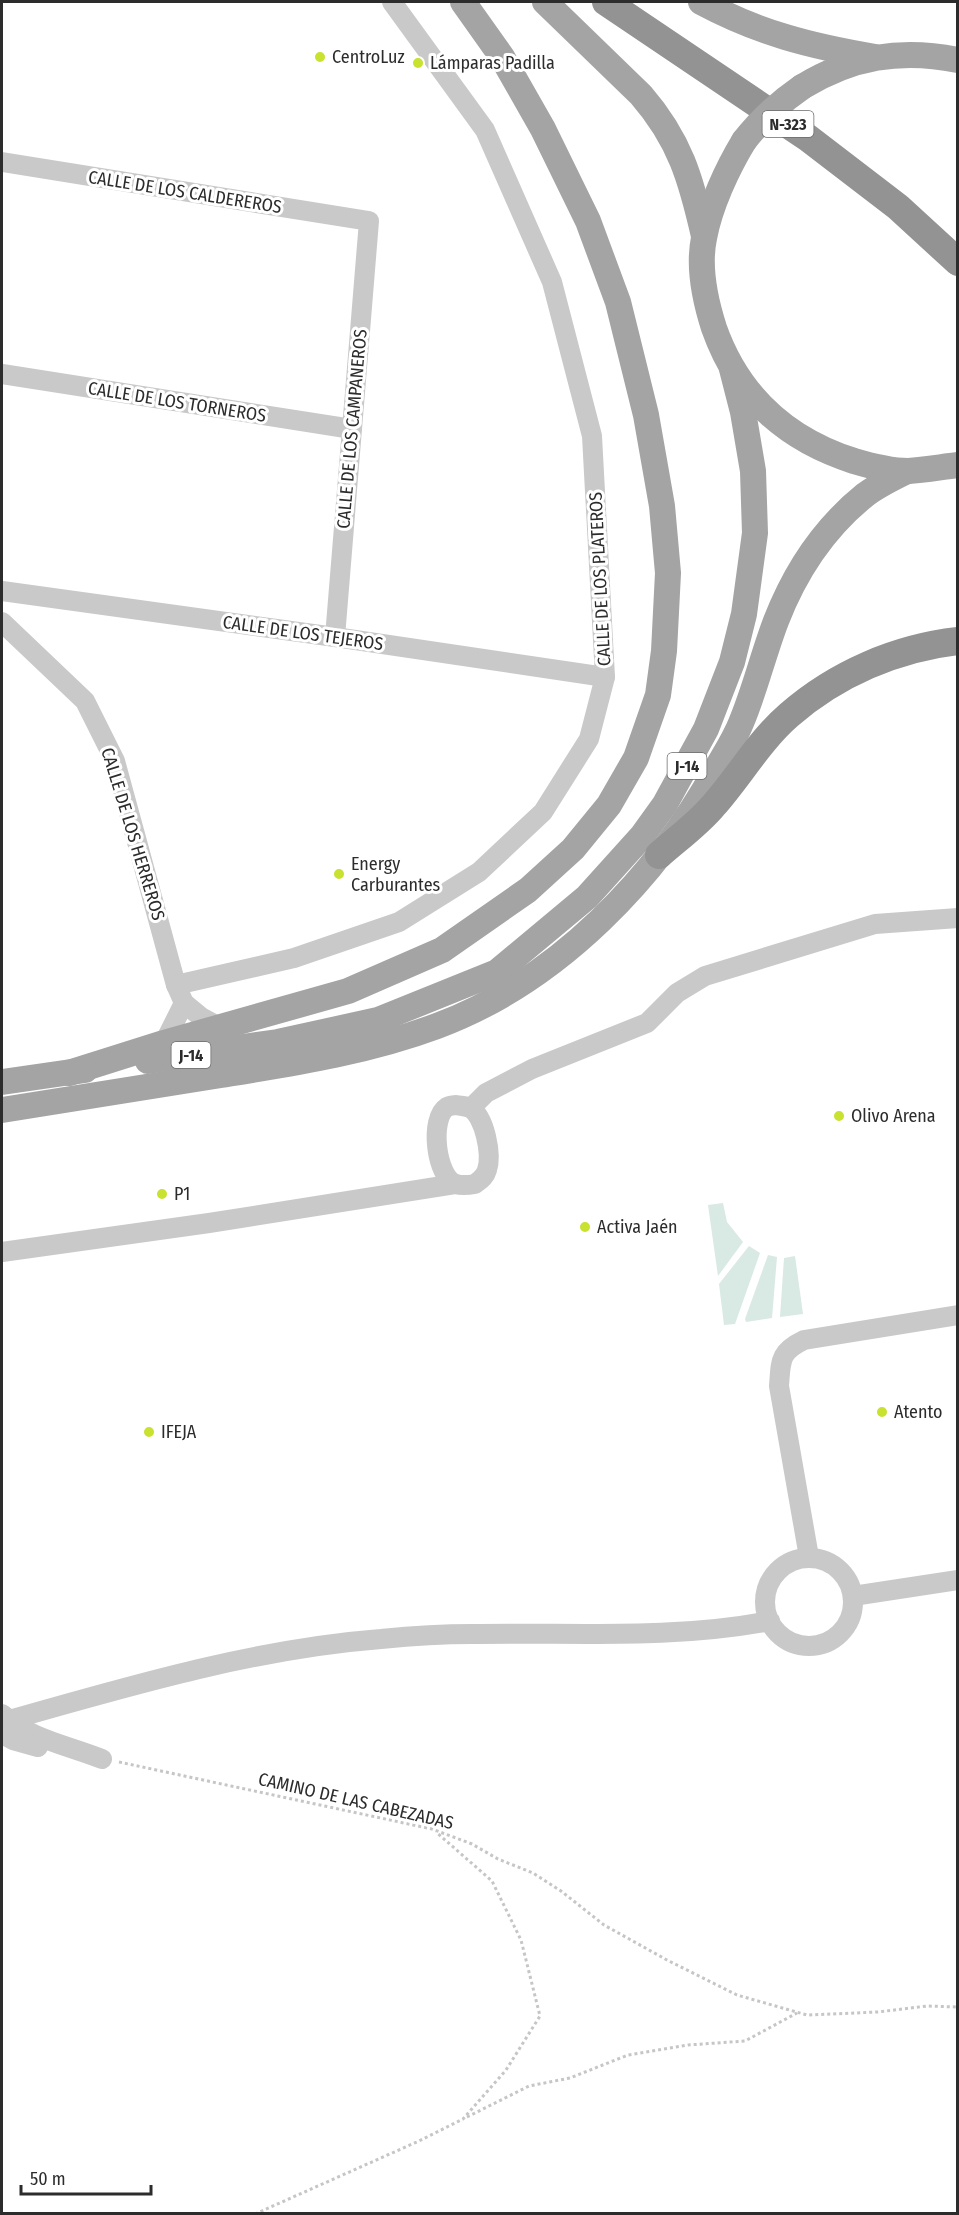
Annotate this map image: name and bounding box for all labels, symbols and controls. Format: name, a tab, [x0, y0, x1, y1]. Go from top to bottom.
place label: CentroLuz	[332, 46, 405, 68]
marker: CentroLuz	[313, 50, 327, 64]
place label: Lámparas Padilla	[430, 52, 555, 74]
marker: Lámparas Padilla	[411, 56, 425, 70]
road number: N-323	[762, 111, 814, 137]
street label: CALLE DE LOS CALDEREROS	[87, 166, 283, 218]
street label: CALLE DE LOS CAMPANEROS	[332, 328, 372, 530]
street label: CALLE DE LOS TORNEROS	[86, 377, 268, 427]
street label: CALLE DE LOS PLATEROS	[584, 491, 616, 667]
street label: CALLE DE LOS TEJEROS	[221, 611, 385, 655]
street label: CALLE DE LOS HERREROS	[96, 745, 170, 923]
road number: J-14	[668, 753, 706, 779]
place label: Energy Carburantes	[351, 853, 441, 896]
marker: Energy Carburantes	[332, 867, 346, 881]
road number: J-14	[172, 1042, 210, 1068]
place label: Olivo Arena	[851, 1105, 936, 1127]
marker: Olivo Arena	[832, 1109, 846, 1123]
place label: P1	[174, 1183, 190, 1205]
marker: P1	[155, 1187, 169, 1201]
place label: Activa Jaén	[597, 1216, 678, 1238]
marker: Activa Jaén	[578, 1220, 592, 1234]
place label: Atento	[894, 1401, 943, 1423]
marker: Atento	[875, 1405, 889, 1419]
place label: IFEJA	[161, 1421, 197, 1443]
marker: IFEJA	[142, 1425, 156, 1439]
street label: CAMINO DE LAS CABEZADAS	[256, 1768, 456, 1834]
scale bar	[21, 2158, 152, 2196]
text: 50 m	[30, 2168, 66, 2190]

